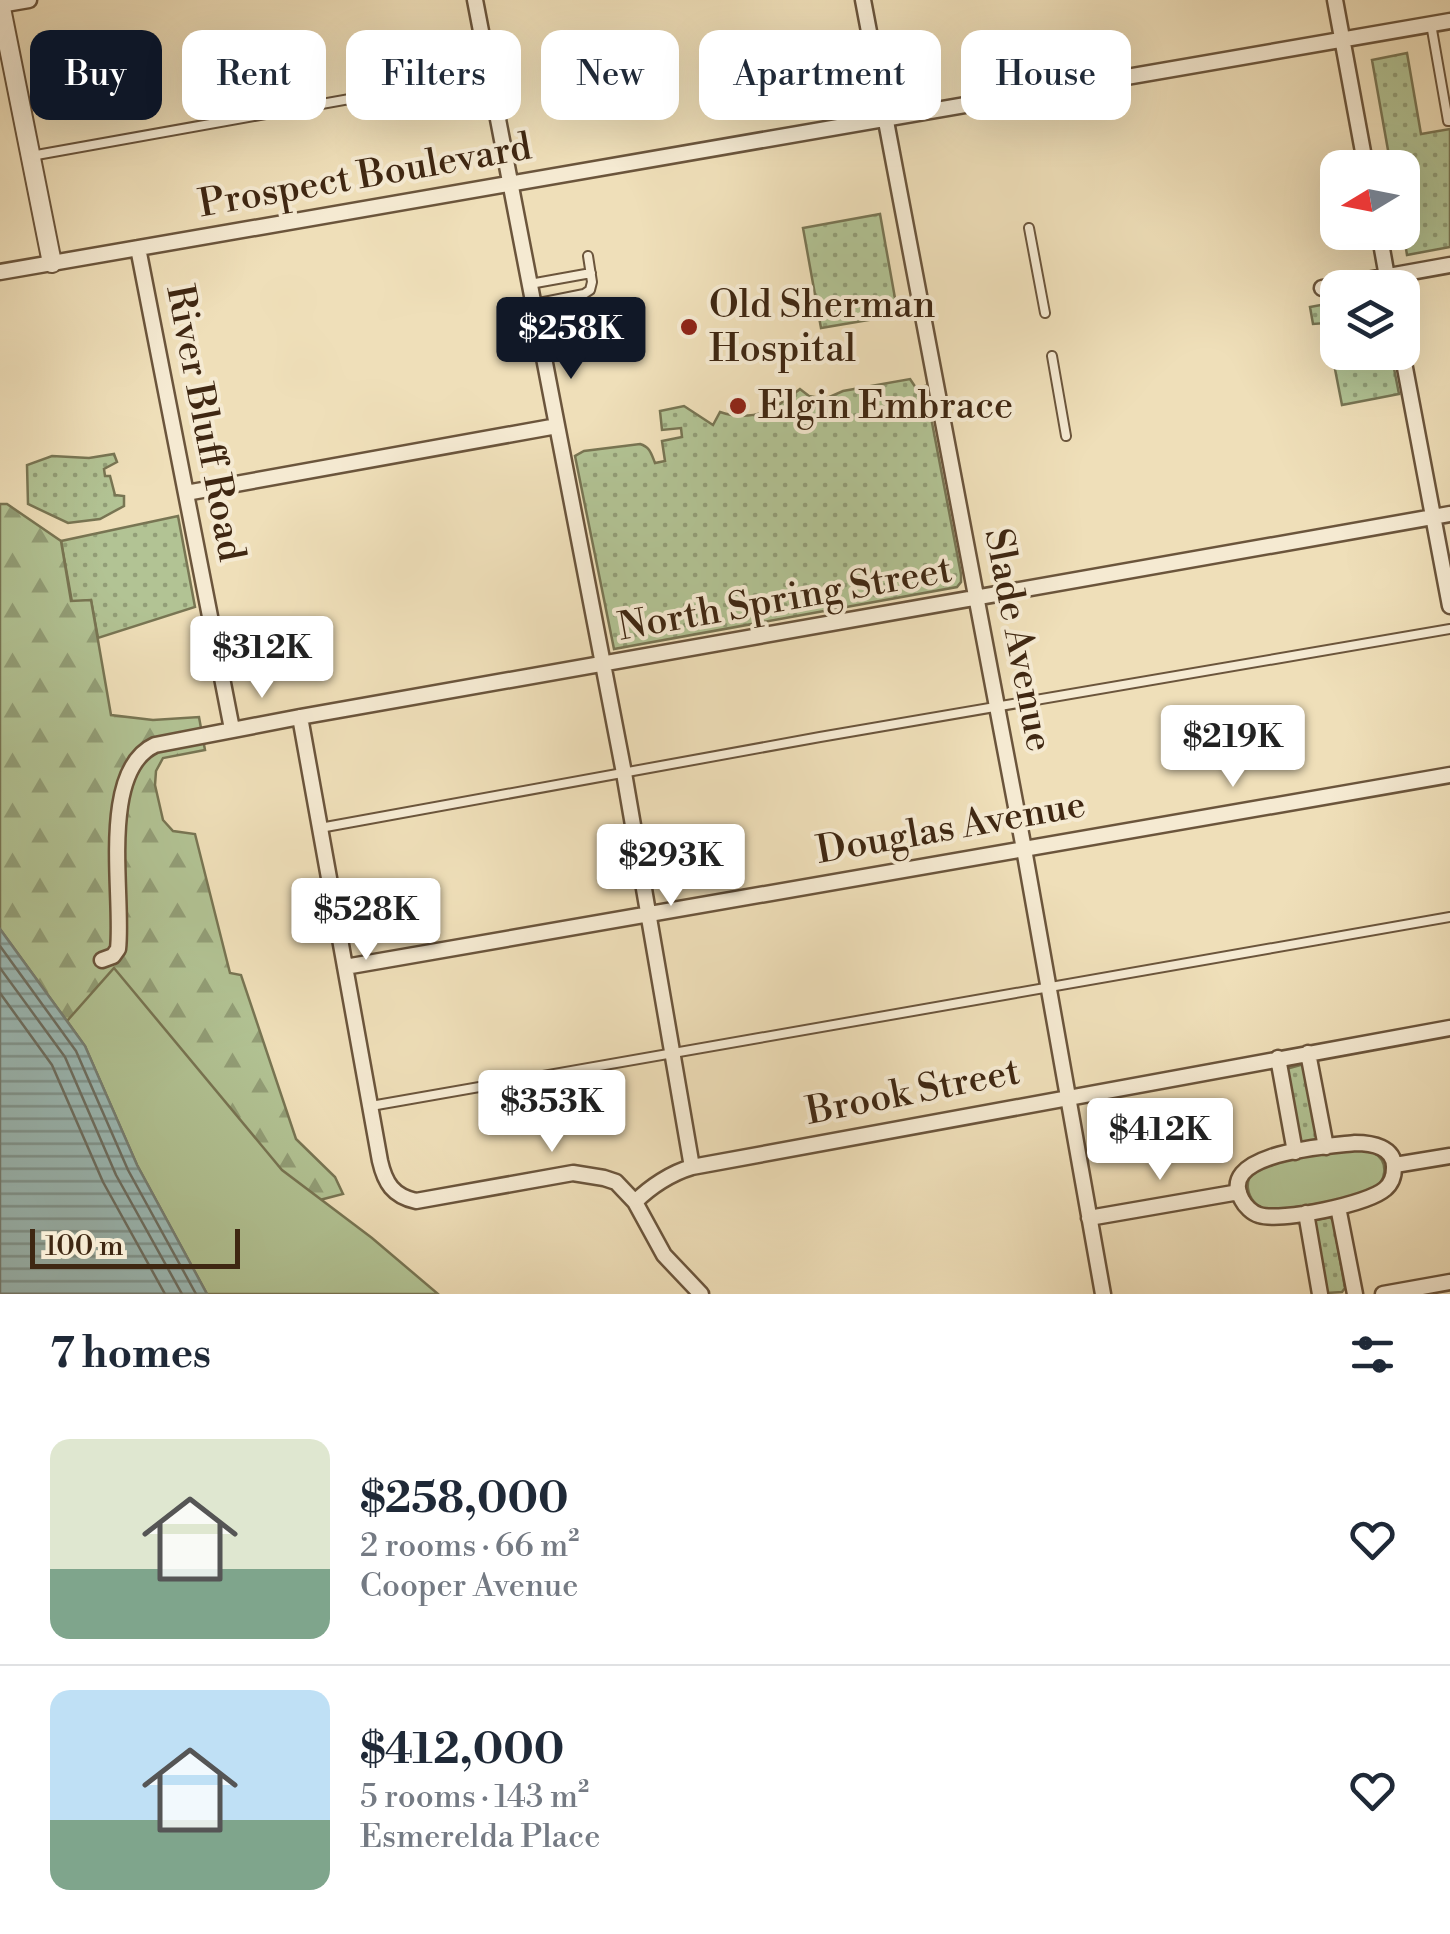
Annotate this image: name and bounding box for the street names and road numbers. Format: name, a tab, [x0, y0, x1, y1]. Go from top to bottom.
street label: Prospect Boulevard	[195, 124, 536, 228]
street label: River Bluff Road	[155, 281, 255, 566]
street label: Slade Avenue	[973, 525, 1063, 755]
street label: North Spring Street	[615, 547, 955, 651]
street label: Douglas Avenue	[813, 781, 1089, 875]
street label: Brook Street	[801, 1048, 1024, 1136]

